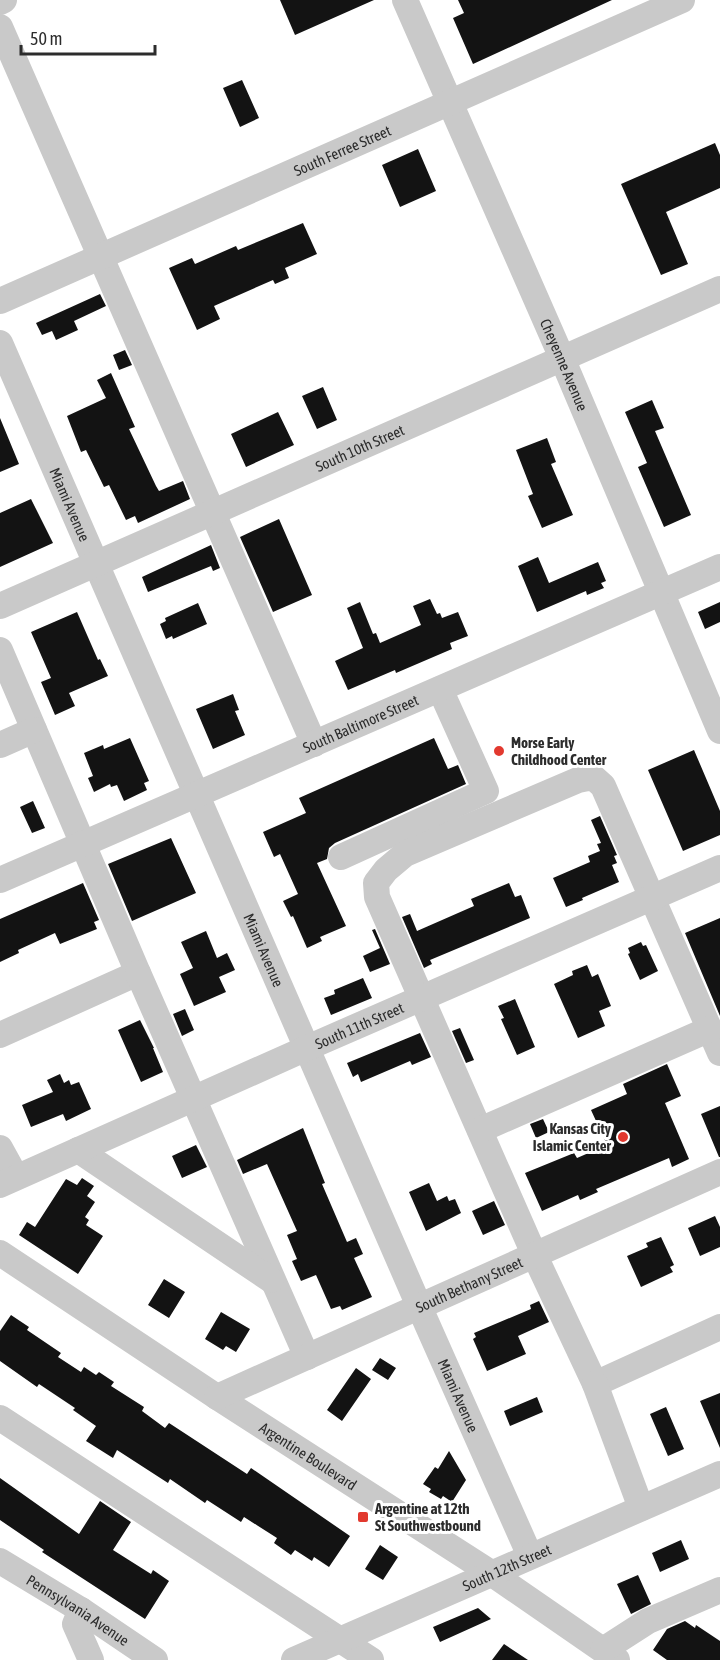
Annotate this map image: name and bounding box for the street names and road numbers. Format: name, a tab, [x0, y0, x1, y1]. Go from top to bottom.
street label: South Ferree Street	[291, 121, 393, 179]
street label: Cheyenne Avenue	[537, 316, 592, 413]
street label: South 10th Street	[313, 421, 407, 475]
street label: Miami Avenue	[47, 465, 94, 544]
street label: South Baltimore Street	[300, 691, 421, 756]
street label: Miami Avenue	[241, 911, 288, 990]
street label: South 11th Street	[312, 999, 406, 1052]
street label: South Bethany Street	[413, 1253, 525, 1316]
street label: Miami Avenue	[435, 1356, 482, 1435]
street label: Argentine Boulevard	[257, 1418, 360, 1493]
street label: South 12th Street	[460, 1540, 554, 1594]
street label: Pennsylvania Avenue	[24, 1571, 133, 1649]

